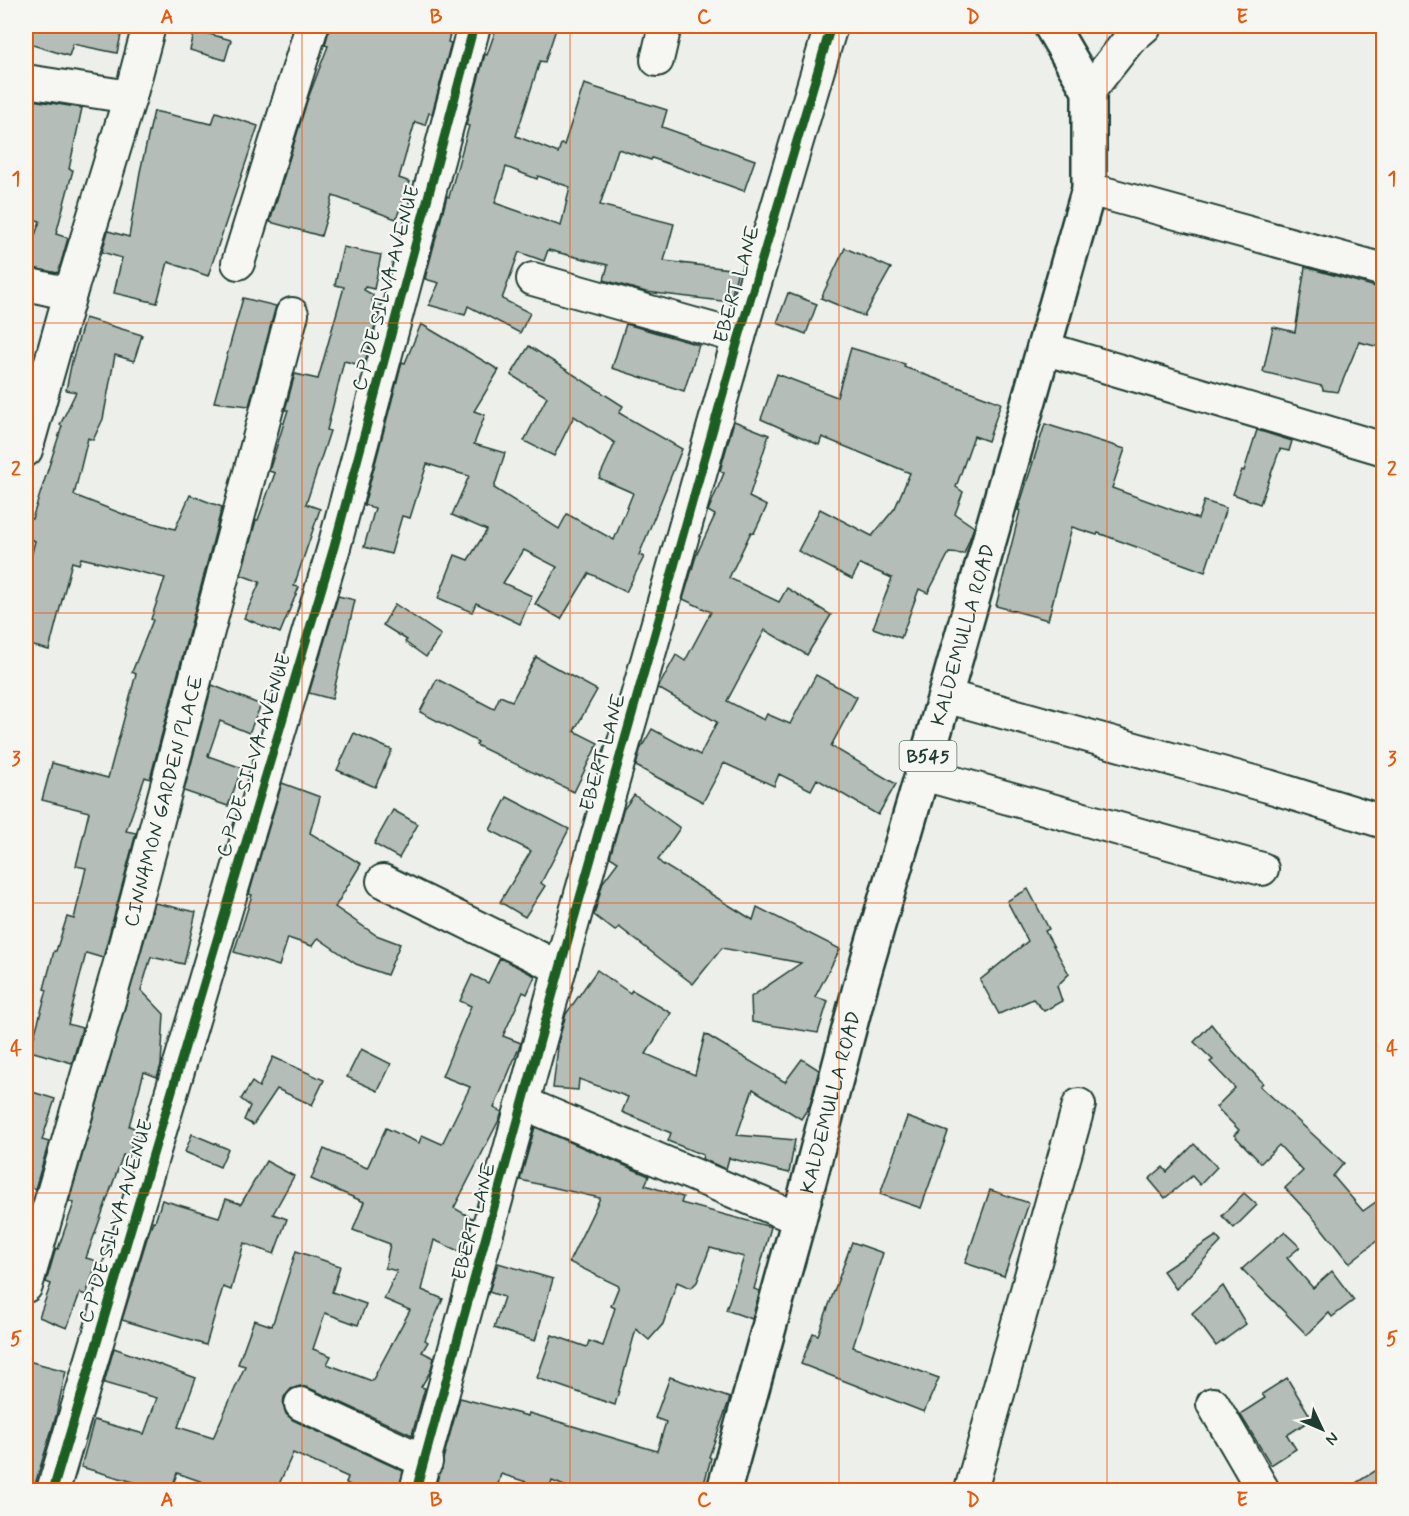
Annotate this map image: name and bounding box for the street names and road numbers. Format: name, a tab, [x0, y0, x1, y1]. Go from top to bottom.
street label: C P DE SILVA AVENUE	[346, 183, 427, 394]
street label: EBERT LANE	[708, 223, 767, 346]
street label: KALDEMULLA ROAD	[925, 541, 1003, 729]
street label: C P DE SILVA AVENUE	[211, 650, 298, 861]
street label: CINNAMON GARDEN PLACE	[118, 673, 211, 930]
street label: EBERT LANE	[574, 691, 633, 814]
road number: B545	[900, 741, 956, 771]
street label: KALDEMULLA ROAD	[794, 1008, 868, 1197]
street label: C P DE SILVA AVENUE	[73, 1116, 160, 1327]
street label: EBERT LANE	[446, 1160, 503, 1283]

